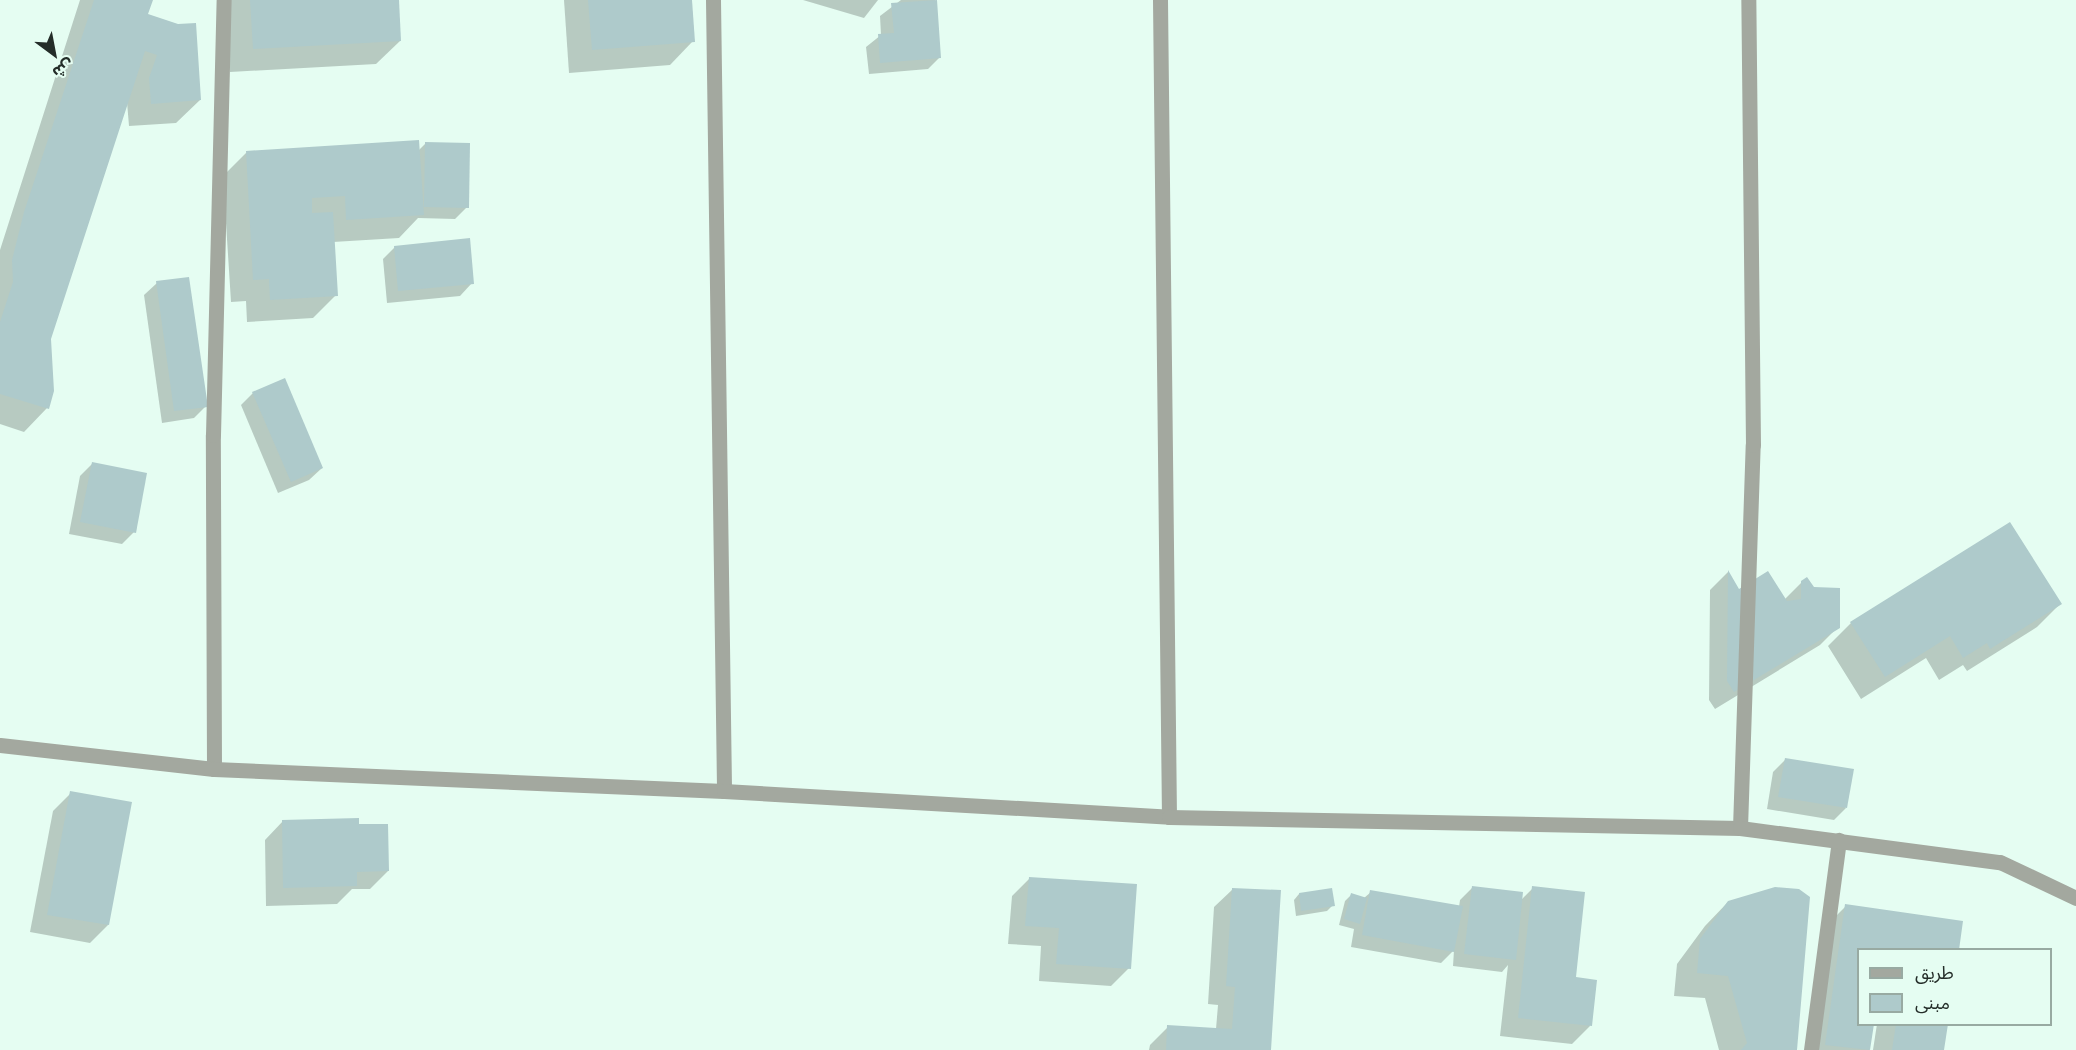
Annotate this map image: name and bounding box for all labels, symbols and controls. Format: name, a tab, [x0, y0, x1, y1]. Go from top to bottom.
north arrow	[24, 24, 84, 84]
text: ش	[49, 55, 78, 84]
legend	[1857, 948, 2052, 1026]
text: طريق	[1915, 961, 1954, 983]
text: مبنى	[1915, 991, 1950, 1013]

